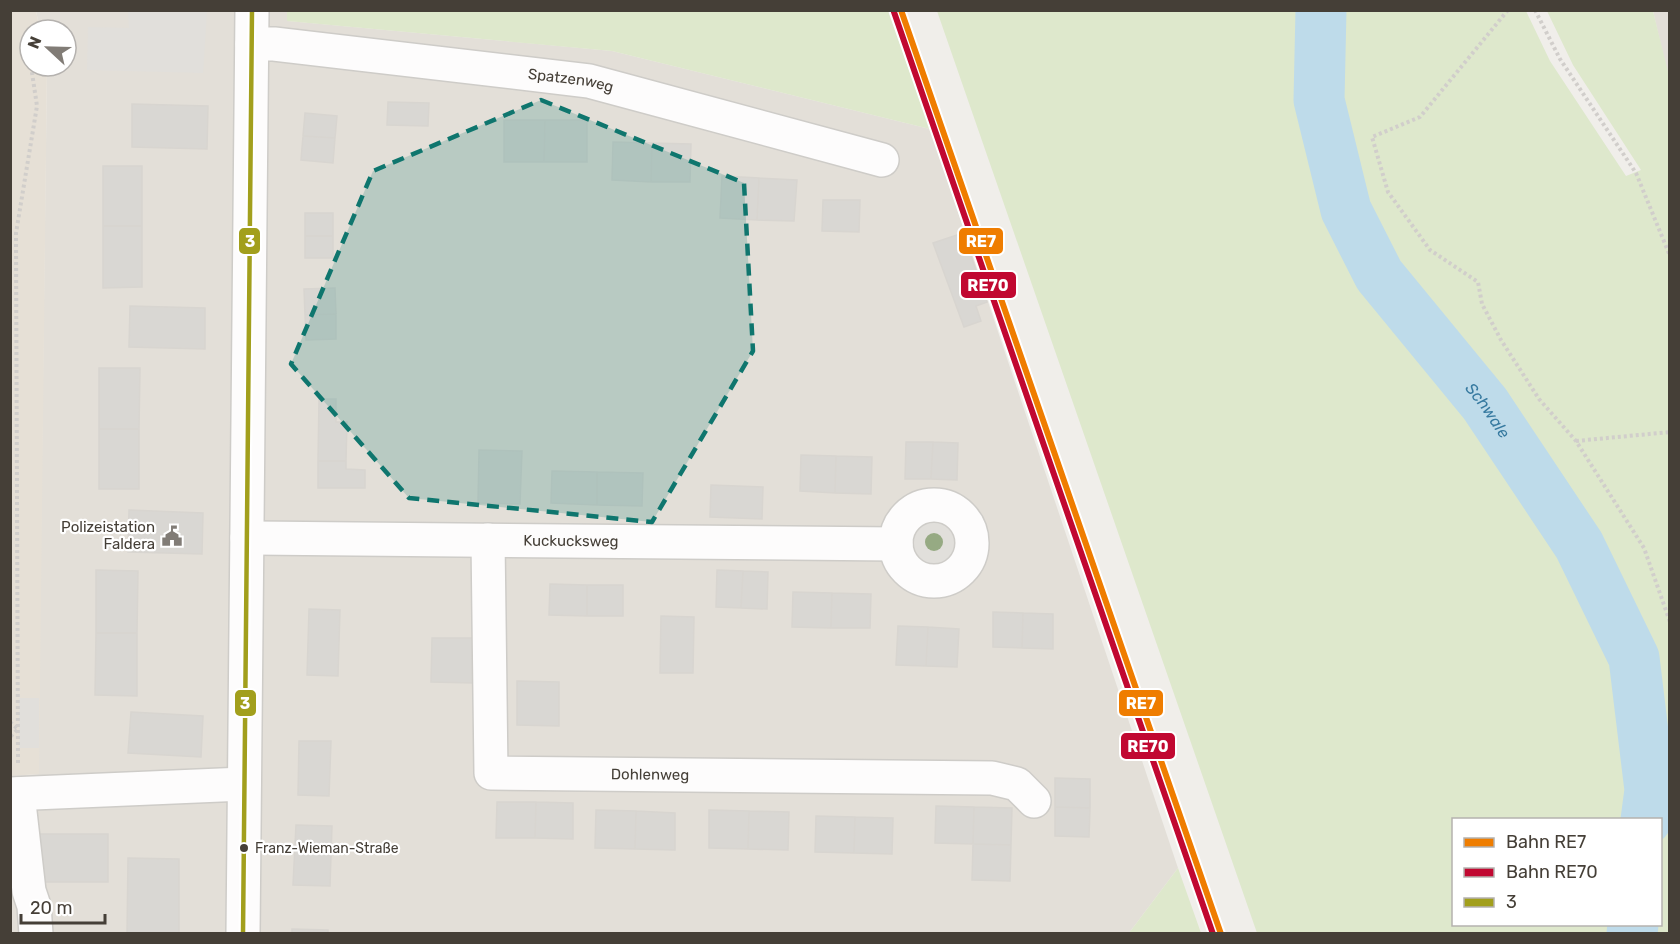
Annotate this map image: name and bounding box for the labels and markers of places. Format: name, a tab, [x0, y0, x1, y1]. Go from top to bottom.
place label: Polizeistation Faldera	[61, 518, 155, 553]
public building icon: Polizeistation Faldera	[160, 524, 184, 548]
place label: Franz-Wieman-Straße	[255, 840, 399, 857]
marker: Franz-Wieman-Straße	[238, 842, 250, 854]

